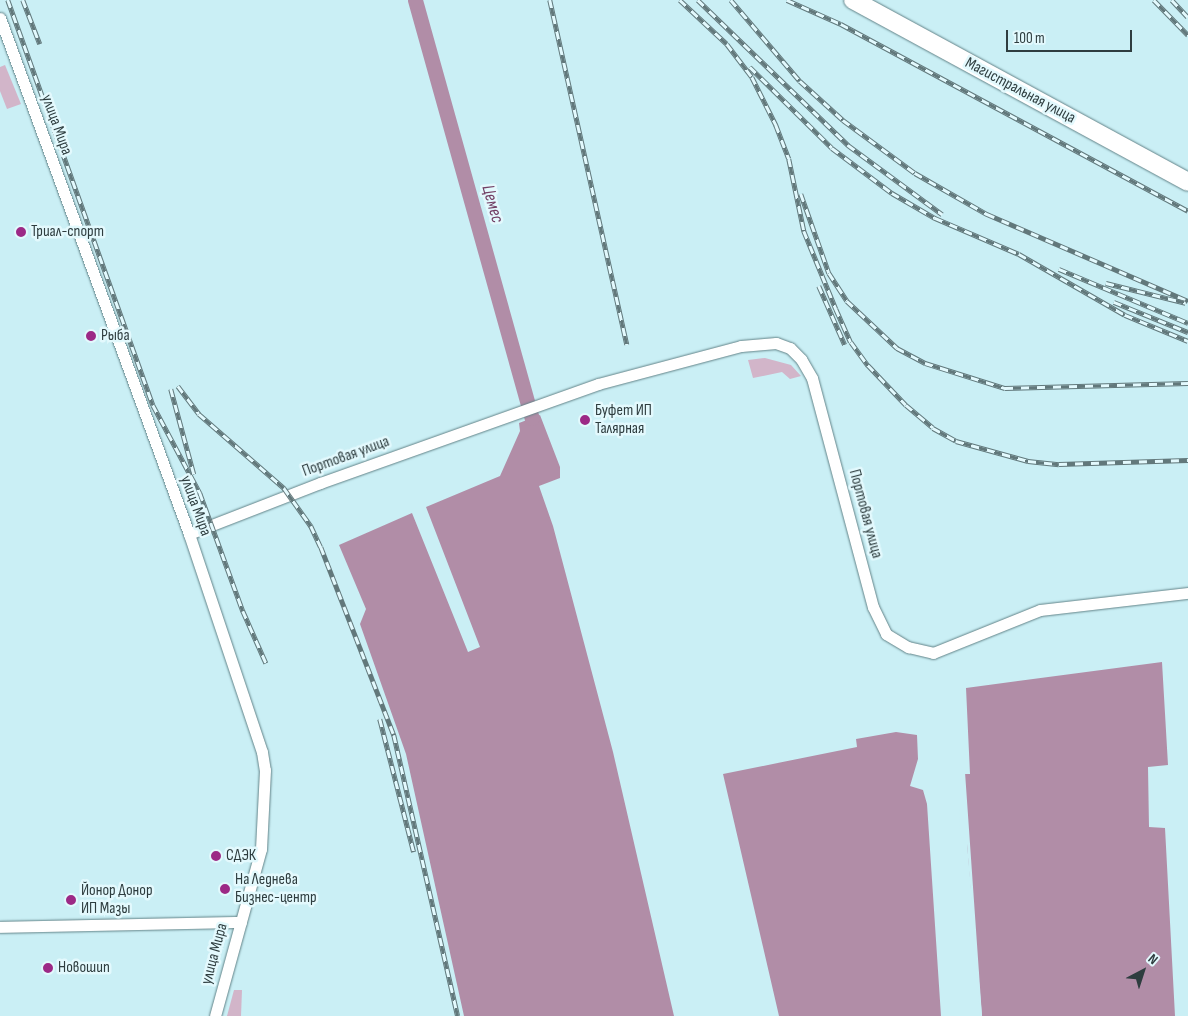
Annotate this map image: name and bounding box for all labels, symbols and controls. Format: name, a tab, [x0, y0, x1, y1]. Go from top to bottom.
scale bar	[1008, 20, 1134, 52]
text: 100 m	[1014, 29, 1045, 48]
street label: Магистральная улица	[962, 54, 1078, 128]
street label: улица Мира	[36, 92, 76, 158]
water label: Цемес	[476, 182, 508, 226]
place label: Триал-спорт	[31, 222, 104, 242]
marker: Триал-спорт	[15, 226, 27, 238]
place label: Рыба	[101, 326, 130, 346]
marker: Рыба	[85, 330, 97, 342]
place label: Буфет ИП Талярная	[595, 401, 652, 439]
marker: Буфет ИП Талярная	[579, 414, 591, 426]
street label: Портовая улица	[300, 432, 392, 482]
street label: Портовая улица	[844, 468, 886, 560]
street label: улица Мира	[175, 473, 215, 539]
place label: СДЭК	[226, 846, 256, 866]
marker: СДЭК	[210, 850, 222, 862]
place label: На Леднева Бизнес-центр	[235, 870, 317, 908]
place label: Йонор Донор ИП Мазы	[81, 881, 153, 919]
marker: На Леднева Бизнес-центр	[219, 883, 231, 895]
marker: Йонор Донор ИП Мазы	[65, 894, 77, 906]
street label: улица Мира	[198, 921, 232, 987]
north arrow	[1118, 946, 1168, 996]
text: N	[1145, 950, 1161, 968]
place label: Новошип	[58, 958, 110, 978]
marker: Новошип	[42, 962, 54, 974]

